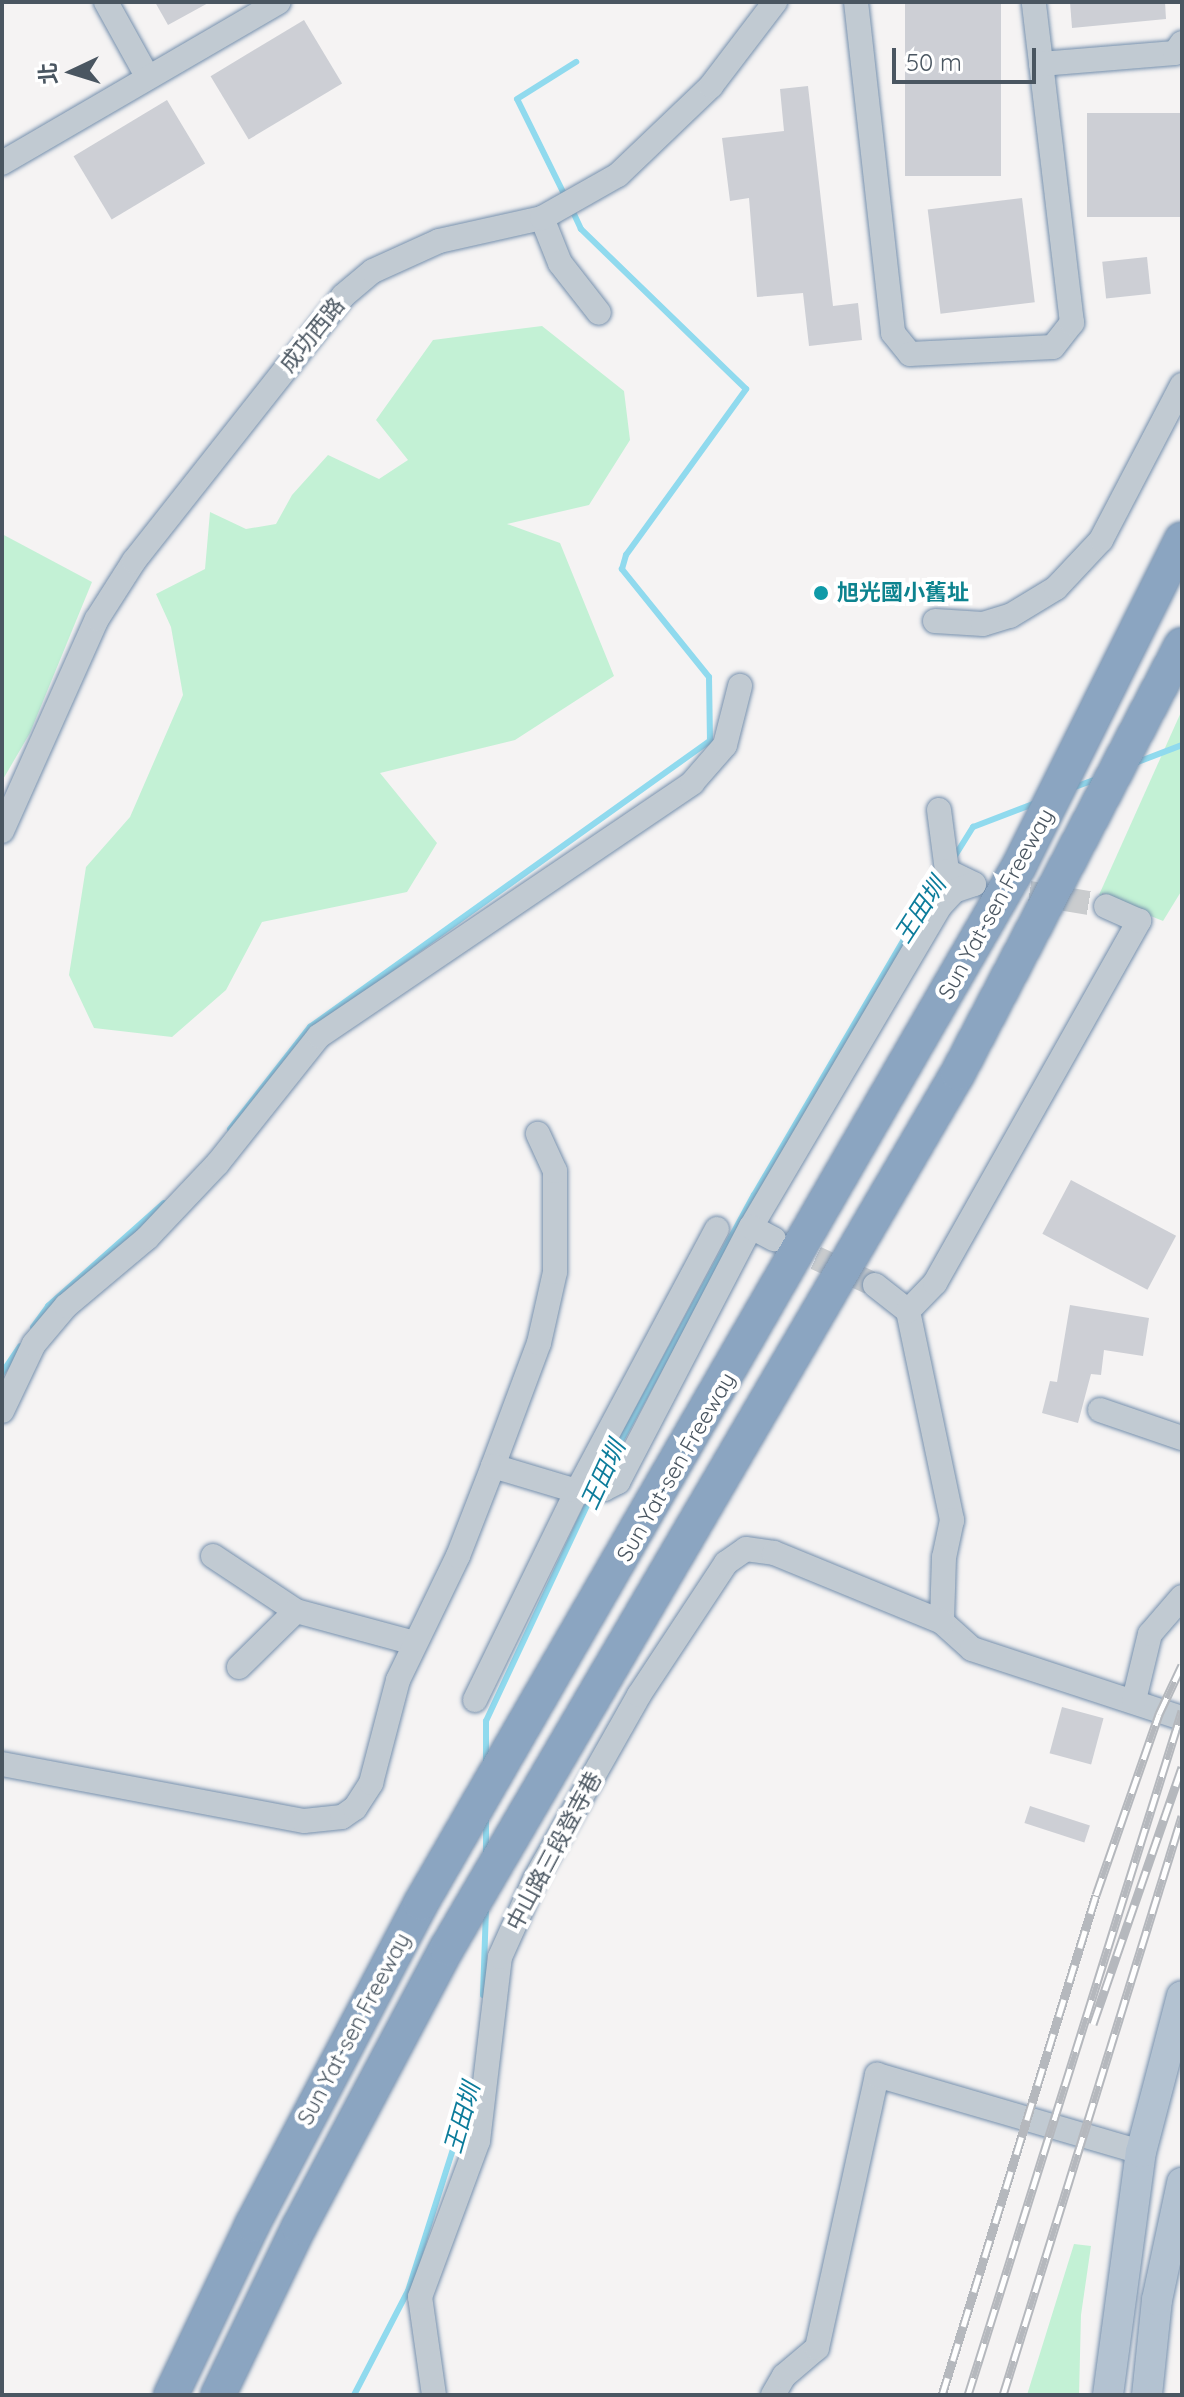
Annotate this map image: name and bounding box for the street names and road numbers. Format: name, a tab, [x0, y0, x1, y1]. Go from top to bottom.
street label: 成功西路	[274, 292, 350, 378]
street label: Sun Yat-sen Freeway	[933, 804, 1059, 1004]
street label: Sun Yat-sen Freeway	[611, 1368, 741, 1566]
street label: 中山路三段登寺巷	[501, 1767, 607, 1935]
street label: Sun Yat-sen Freeway	[292, 1929, 416, 2129]

